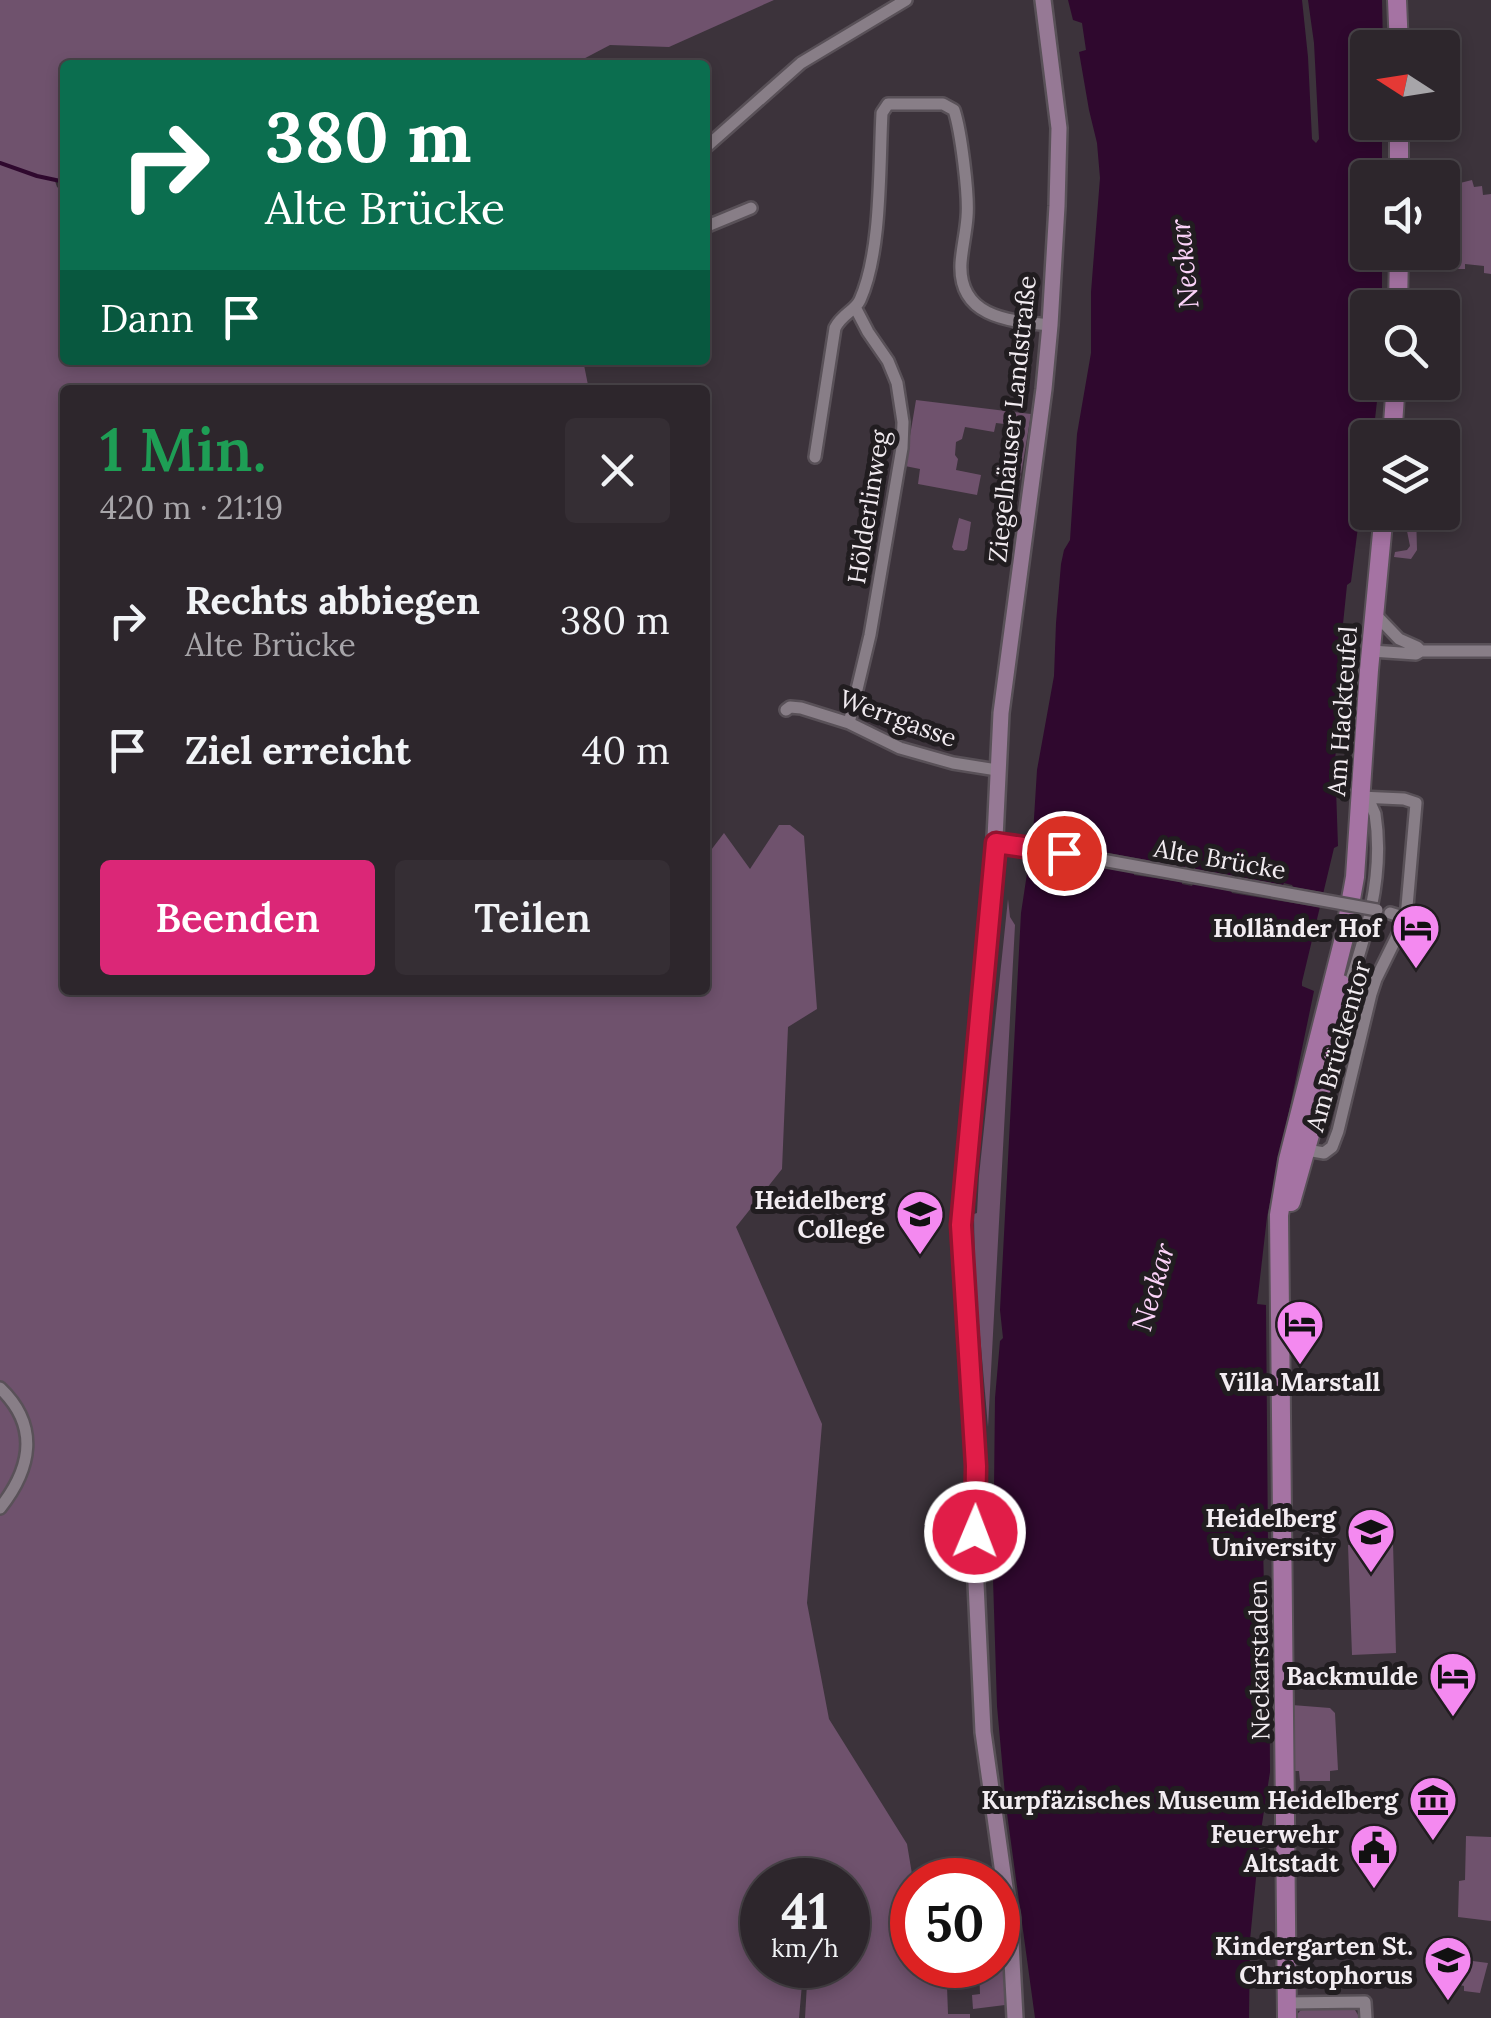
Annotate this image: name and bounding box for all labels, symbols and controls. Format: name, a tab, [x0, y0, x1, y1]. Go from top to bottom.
north arrow	[1350, 30, 1460, 140]
map controls	[1350, 30, 1460, 530]
text: 380 m	[265, 92, 472, 181]
icon: right	[100, 100, 230, 230]
button: sound	[1350, 160, 1460, 270]
text: Alte Brücke	[265, 179, 505, 236]
water label: Neckar	[1161, 217, 1207, 311]
street label: Ziegelhäuser Landstraße	[981, 274, 1043, 564]
icon: arrive	[214, 290, 269, 345]
button: search	[1350, 290, 1460, 400]
text: Dann	[100, 294, 194, 342]
text: 1 Min.	[100, 411, 267, 487]
button: close	[565, 418, 670, 523]
button: layers	[1350, 420, 1460, 530]
street label: Hölderlinweg	[840, 427, 896, 586]
text: 420 m · 21:19	[100, 487, 283, 528]
text: Rechts abbiegen	[185, 576, 480, 624]
icon: right	[100, 593, 155, 648]
text: 380 m	[560, 596, 670, 644]
text: Alte Brücke	[185, 624, 356, 665]
street label: Am Hackteufel	[1320, 625, 1364, 798]
street label: Werrgasse	[835, 682, 961, 754]
icon: arrive	[100, 723, 155, 778]
text: Ziel erreicht	[185, 726, 411, 774]
text: 40 m	[582, 726, 670, 774]
pin	[1022, 811, 1107, 896]
icon: arrive	[1037, 826, 1092, 881]
street label: Alte Brücke	[1151, 831, 1288, 886]
button: Beenden	[100, 860, 375, 975]
button: Teilen	[395, 860, 670, 975]
hotel icon: Holländer Hof	[1390, 902, 1442, 970]
place label: Holländer Hof	[1213, 912, 1383, 944]
street label: Am Brückentor	[1298, 957, 1378, 1136]
place label: Heidelberg College	[754, 1184, 886, 1245]
school or university icon: Heidelberg College	[894, 1188, 946, 1256]
water label: Neckar	[1123, 1238, 1183, 1335]
hotel icon: Villa Marstall	[1274, 1298, 1326, 1366]
place label: Villa Marstall	[1220, 1366, 1381, 1398]
position arrow	[923, 1480, 1027, 1584]
place label: Heidelberg University	[1205, 1502, 1337, 1563]
school or university icon: Heidelberg University	[1345, 1506, 1397, 1574]
street label: Neckarstaden	[1242, 1579, 1276, 1741]
hotel icon: Backmulde	[1427, 1650, 1479, 1718]
place label: Backmulde	[1286, 1660, 1418, 1692]
museum icon: Kurpfäzisches Museum Heidelberg	[1407, 1774, 1459, 1842]
place label: Kurpfäzisches Museum Heidelberg	[981, 1784, 1399, 1816]
place label: Feuerwehr Altstadt	[1210, 1818, 1340, 1879]
public building icon: Feuerwehr Altstadt	[1348, 1822, 1400, 1890]
speed limit sign: 50	[890, 1858, 1020, 1988]
text: 41	[781, 1879, 829, 1943]
place label: Kindergarten St. Christophorus	[1215, 1930, 1413, 1991]
text: km/h	[771, 1932, 839, 1964]
school or university icon: Kindergarten St. Christophorus	[1422, 1934, 1474, 2002]

